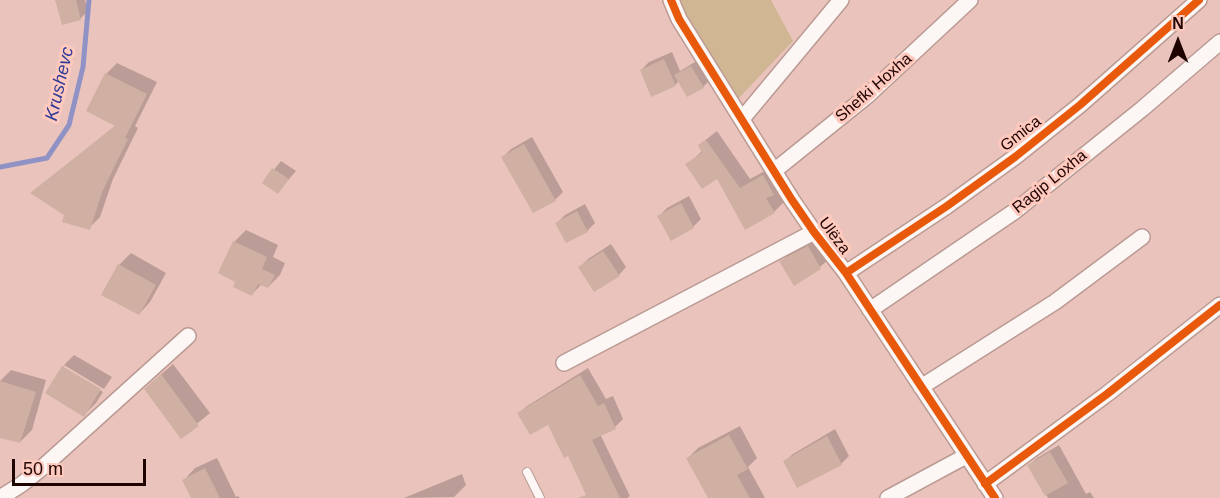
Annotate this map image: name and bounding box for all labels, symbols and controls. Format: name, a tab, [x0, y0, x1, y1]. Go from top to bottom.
north arrow	[1148, 12, 1208, 72]
text: N	[1172, 15, 1184, 32]
water label: Krushevc	[41, 45, 79, 123]
street label: Shefki Hoxha	[832, 50, 916, 126]
street label: Gmica	[997, 112, 1045, 156]
street label: Ragip Loxha	[1009, 146, 1091, 218]
street label: Ulëza	[814, 214, 854, 258]
scale bar	[15, 447, 148, 485]
text: 50 m	[23, 459, 63, 479]

